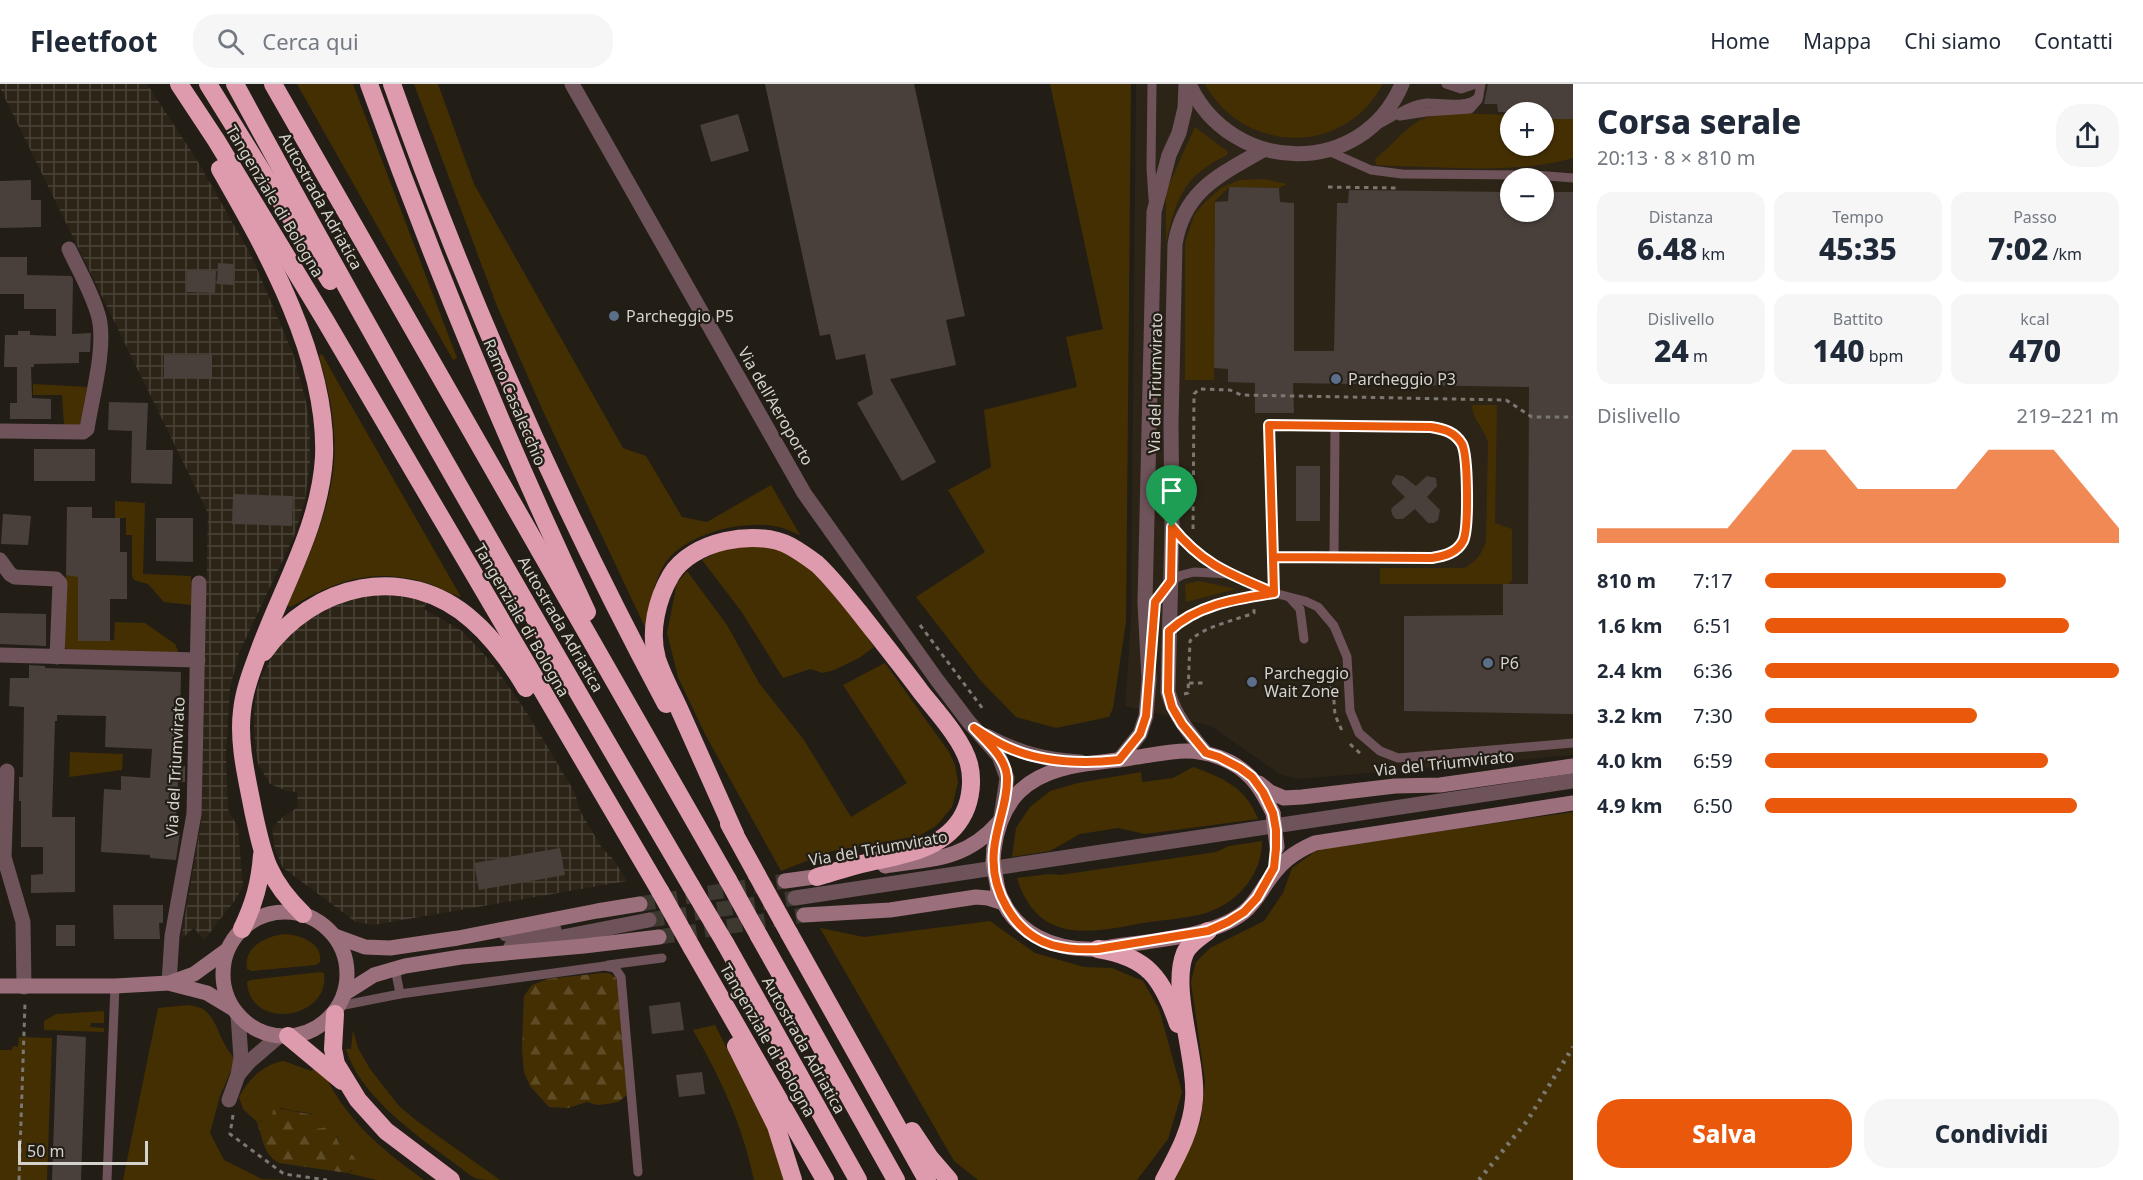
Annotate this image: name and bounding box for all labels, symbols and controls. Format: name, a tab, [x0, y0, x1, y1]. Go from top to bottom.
search box	[193, 14, 613, 68]
text: Fleetfoot	[30, 22, 157, 60]
icon: search	[214, 25, 247, 58]
text: Cerca qui	[262, 26, 359, 56]
text: Home	[1710, 27, 1770, 55]
text: Mappa	[1803, 27, 1871, 55]
text: Chi siamo	[1904, 27, 2001, 55]
text: Contatti	[2034, 27, 2113, 55]
text: Corsa serale	[1597, 99, 1801, 144]
map controls	[1500, 102, 1554, 222]
button: +	[1500, 102, 1554, 156]
button: share	[2056, 104, 2119, 167]
street label: Tangenziale di Bologna	[221, 121, 329, 281]
street label: Autostrada Adriatica	[274, 128, 368, 274]
text: 20:13 · 8 × 810 m	[1597, 144, 1755, 171]
button: −	[1500, 168, 1554, 222]
text: Distanza	[1649, 206, 1713, 228]
text: Tempo	[1832, 206, 1884, 228]
text: Passo	[2013, 206, 2057, 228]
text: 6.48	[1637, 228, 1697, 269]
text: 45:35	[1819, 228, 1897, 269]
text: 7:02	[1988, 228, 2048, 269]
text: km	[1697, 243, 1725, 265]
text: /km	[2048, 243, 2082, 265]
place label: Parcheggio P5	[626, 305, 734, 327]
text: Dislivello	[1648, 308, 1714, 330]
text: Battito	[1833, 308, 1883, 330]
text: kcal	[2020, 308, 2050, 330]
marker: Parcheggio P5	[607, 309, 621, 323]
street label: Via del Triumvirato	[1143, 312, 1167, 454]
text: 24	[1654, 330, 1689, 371]
text: 140	[1813, 330, 1865, 371]
text: 470	[2009, 330, 2061, 371]
street label: Ramo Casalecchio	[478, 335, 552, 469]
street label: Via dell'Aeroporto	[733, 343, 819, 469]
text: m	[1689, 345, 1708, 367]
text: bpm	[1865, 345, 1903, 367]
place label: Parcheggio P3	[1348, 368, 1456, 390]
marker: Parcheggio P3	[1329, 372, 1343, 386]
text: Dislivello	[1597, 402, 1681, 429]
text: 219–221 m	[2016, 402, 2119, 429]
pin	[1146, 465, 1197, 527]
icon: arrive	[1155, 474, 1188, 507]
street label: Tangenziale di Bologna	[469, 539, 575, 701]
street label: Autostrada Adriatica	[513, 552, 609, 696]
text: 810 m	[1597, 567, 1656, 594]
text: 7:17	[1693, 567, 1733, 594]
text: 1.6 km	[1597, 612, 1663, 639]
text: 6:51	[1693, 612, 1733, 639]
place label: P6	[1500, 652, 1519, 674]
marker: P6	[1481, 656, 1495, 670]
text: 2.4 km	[1597, 657, 1663, 684]
text: 6:36	[1693, 657, 1733, 684]
place label: Parcheggio Wait Zone	[1264, 662, 1349, 702]
marker: Parcheggio Wait Zone	[1245, 675, 1259, 689]
street label: Via del Triumvirato	[160, 696, 190, 838]
text: 3.2 km	[1597, 702, 1663, 729]
text: 7:30	[1693, 702, 1733, 729]
street label: Via del Triumvirato	[1373, 745, 1515, 781]
text: 4.0 km	[1597, 747, 1663, 774]
text: 6:59	[1693, 747, 1733, 774]
text: 4.9 km	[1597, 792, 1663, 819]
text: 6:50	[1693, 792, 1733, 819]
street label: Via del Triumvirato	[807, 825, 949, 871]
street label: Tangenziale di Bologna	[715, 959, 821, 1121]
street label: Autostrada Adriatica	[757, 972, 851, 1118]
button: Salva	[1597, 1099, 1852, 1168]
button: Condividi	[1864, 1099, 2119, 1168]
scale bar	[18, 1138, 148, 1166]
text: 50 m	[27, 1140, 64, 1162]

